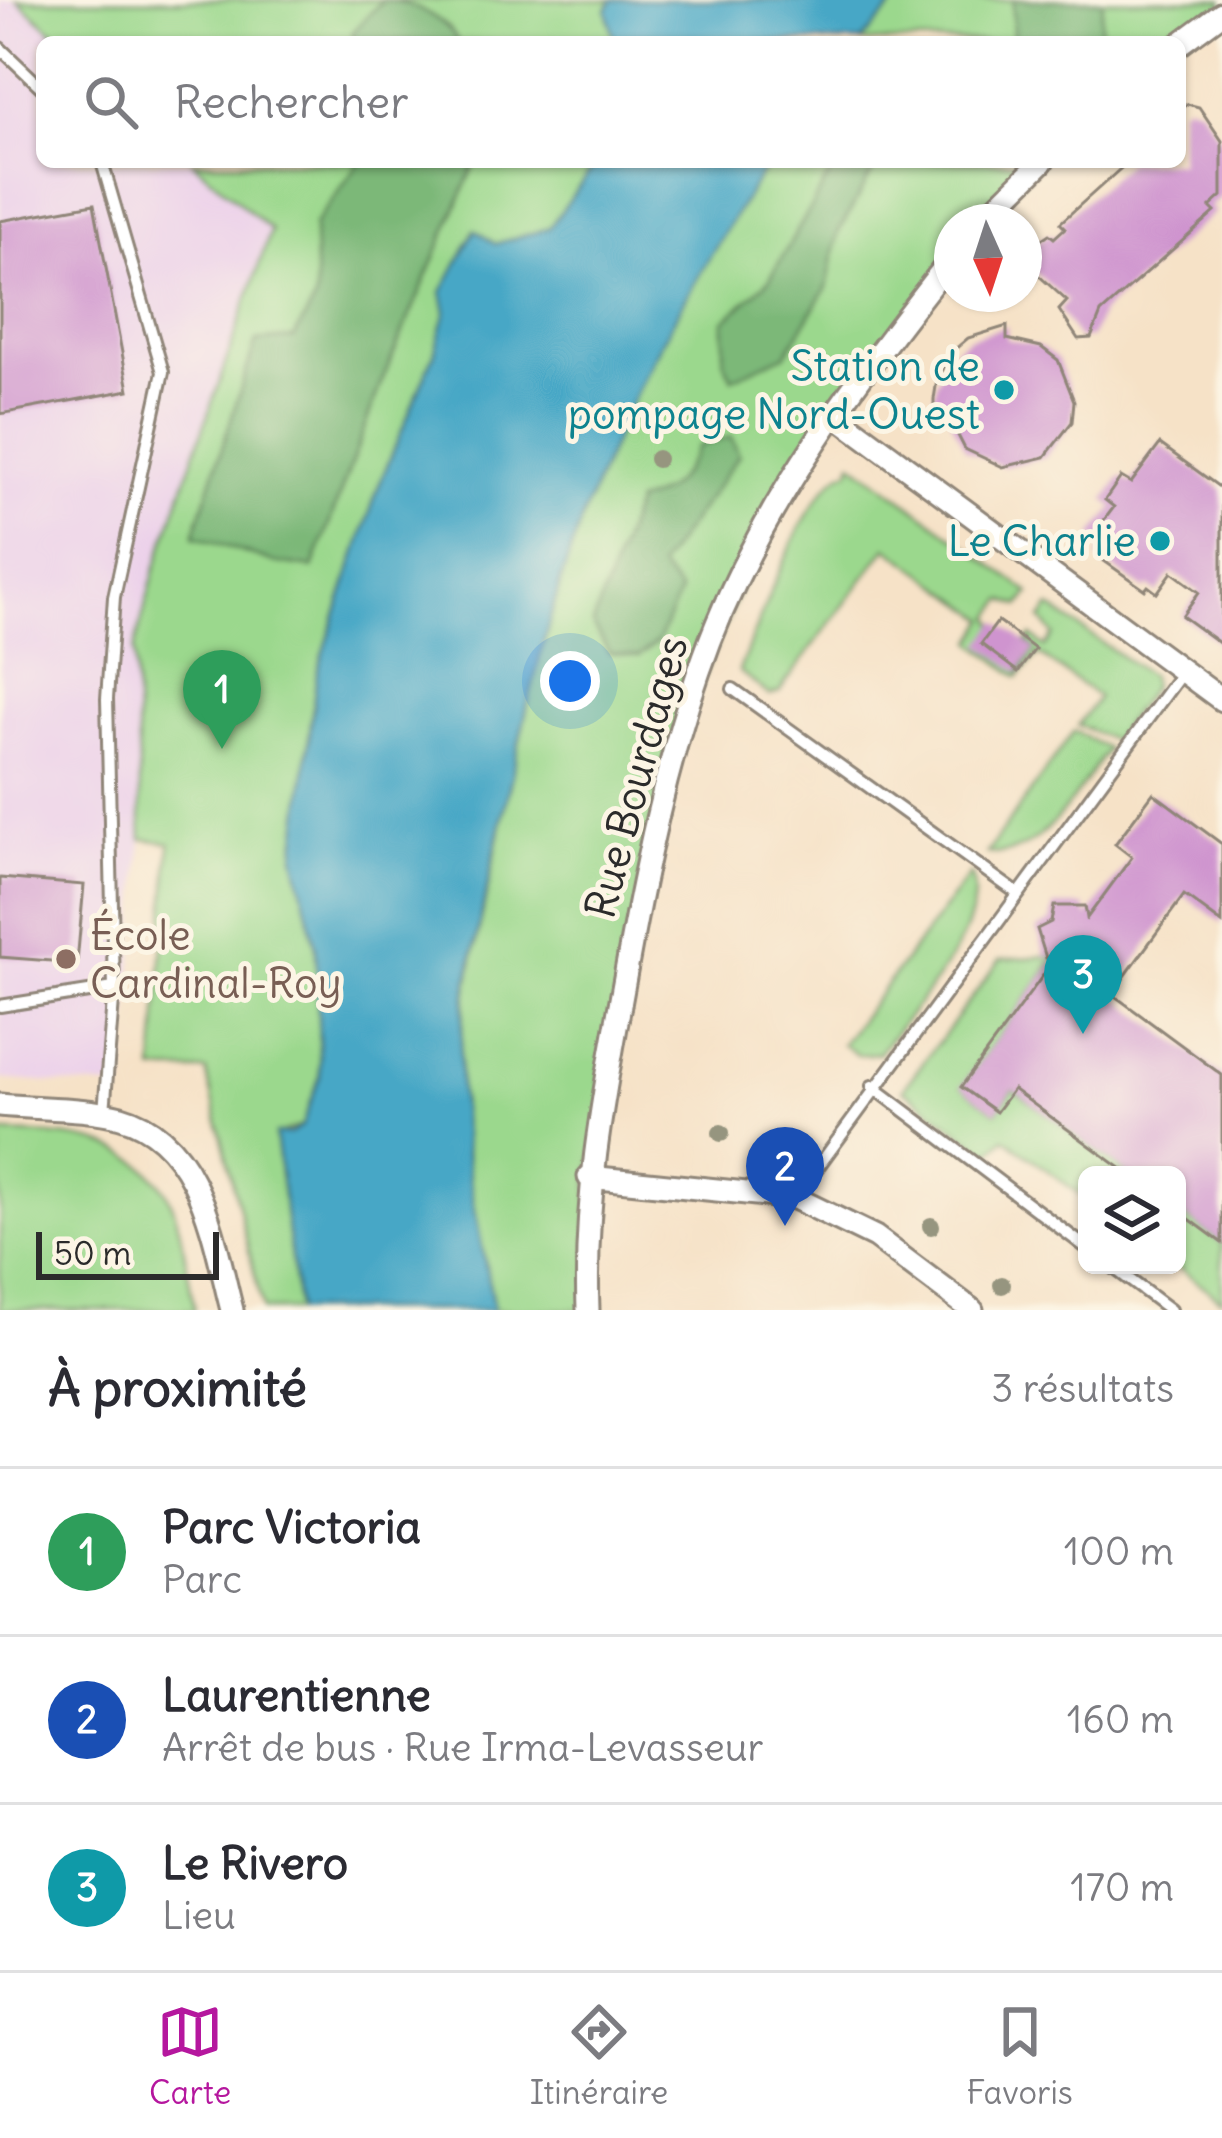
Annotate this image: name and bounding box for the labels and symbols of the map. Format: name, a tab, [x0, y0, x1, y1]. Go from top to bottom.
north arrow	[934, 204, 1042, 312]
place label: Station de pompage Nord-Ouest	[568, 340, 980, 440]
marker: Station de pompage Nord-Ouest	[991, 377, 1017, 403]
place label: Le Charlie	[947, 515, 1136, 567]
marker: Le Charlie	[1147, 528, 1173, 554]
street label: Rue Bourdages	[573, 630, 699, 924]
pin: 1	[183, 650, 261, 749]
your location	[540, 651, 600, 711]
place label: École Cardinal-Roy	[90, 908, 342, 1009]
pin: 3	[1044, 935, 1122, 1034]
marker: École Cardinal-Roy	[53, 946, 79, 972]
pin: 2	[746, 1127, 824, 1226]
scale bar	[36, 1226, 219, 1279]

